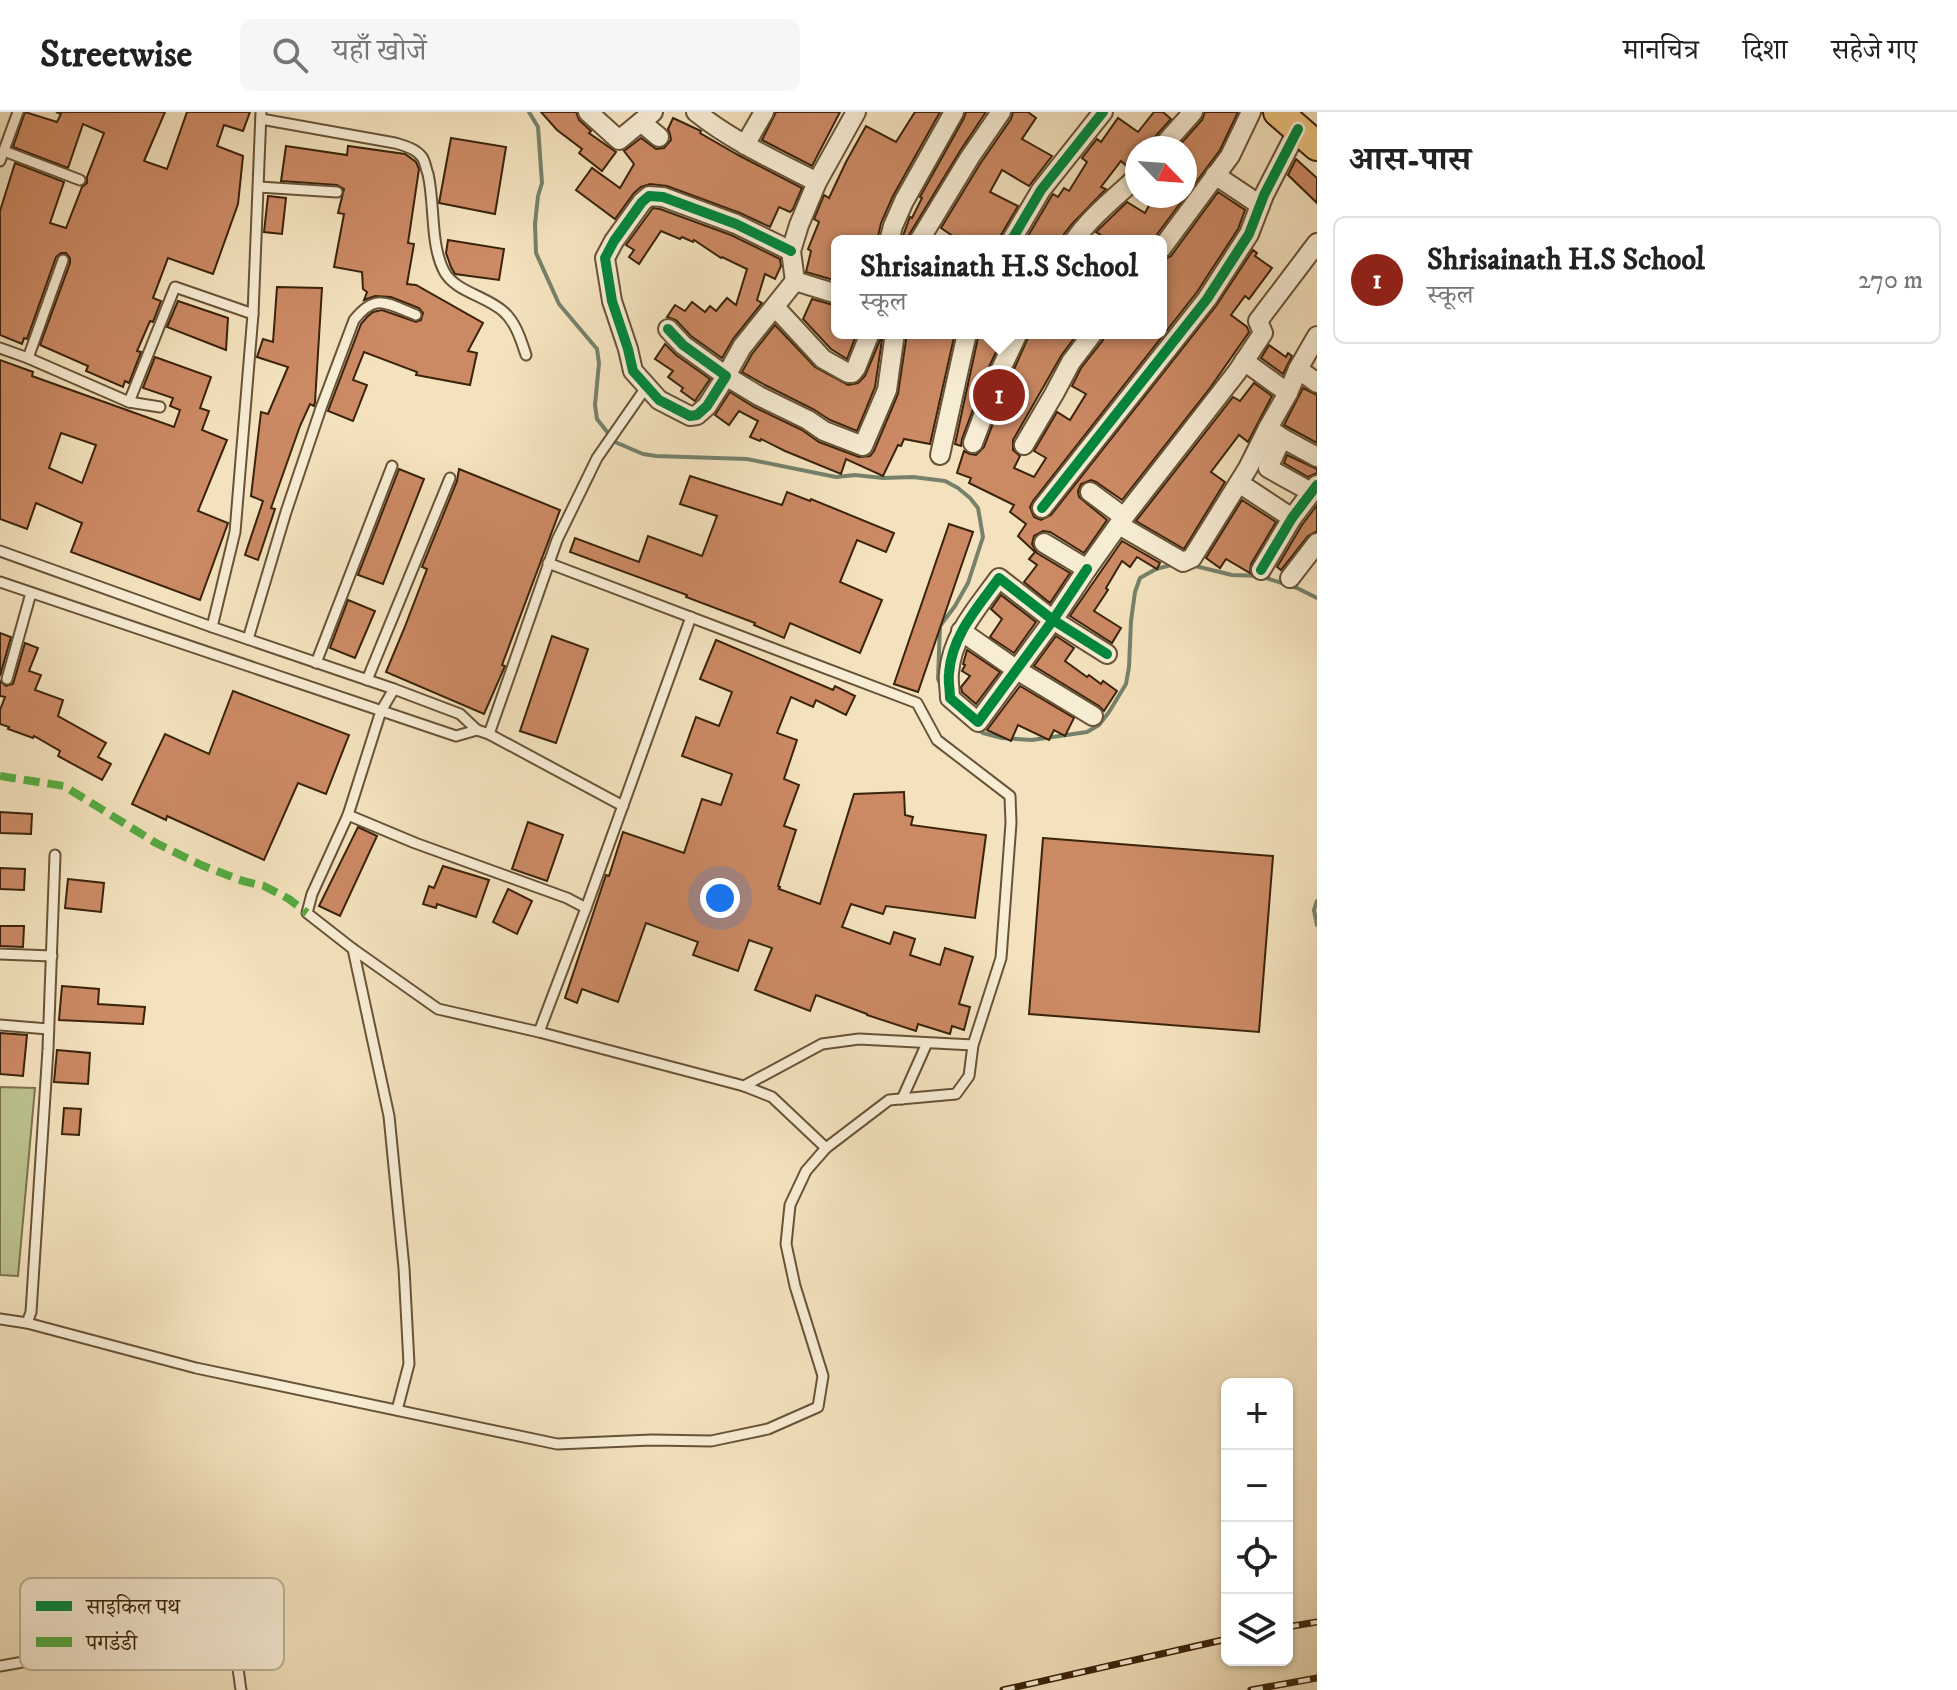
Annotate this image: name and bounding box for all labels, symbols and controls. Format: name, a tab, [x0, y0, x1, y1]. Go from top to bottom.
search box	[240, 19, 800, 91]
text: Streetwise	[40, 31, 192, 79]
icon: search	[268, 33, 312, 77]
text: यहाँ खोजें	[332, 33, 427, 70]
text: मानचित्र	[1623, 33, 1699, 68]
text: दिशा	[1743, 33, 1787, 68]
text: सहेजे गए	[1831, 33, 1917, 68]
north arrow	[1125, 136, 1197, 208]
text: आस-पास	[1349, 139, 1471, 181]
popup	[831, 235, 1167, 339]
text: Shrisainath H.S School	[1427, 242, 1705, 279]
text: Shrisainath H.S School	[860, 249, 1138, 286]
text: 1	[1372, 264, 1382, 297]
text: 270 m	[1858, 264, 1923, 297]
text: स्कूल	[1427, 279, 1473, 312]
text: स्कूल	[860, 286, 906, 319]
pin: 1	[973, 365, 1025, 425]
your location	[700, 878, 740, 918]
map controls	[1221, 1378, 1293, 1666]
button: +	[1221, 1378, 1293, 1450]
button: −	[1221, 1450, 1293, 1522]
button: locate	[1221, 1522, 1293, 1594]
legend	[20, 1578, 284, 1670]
text: साइकिल पथ	[85, 1594, 181, 1621]
button: layers	[1221, 1594, 1293, 1666]
text: पगडंडी	[85, 1630, 139, 1657]

